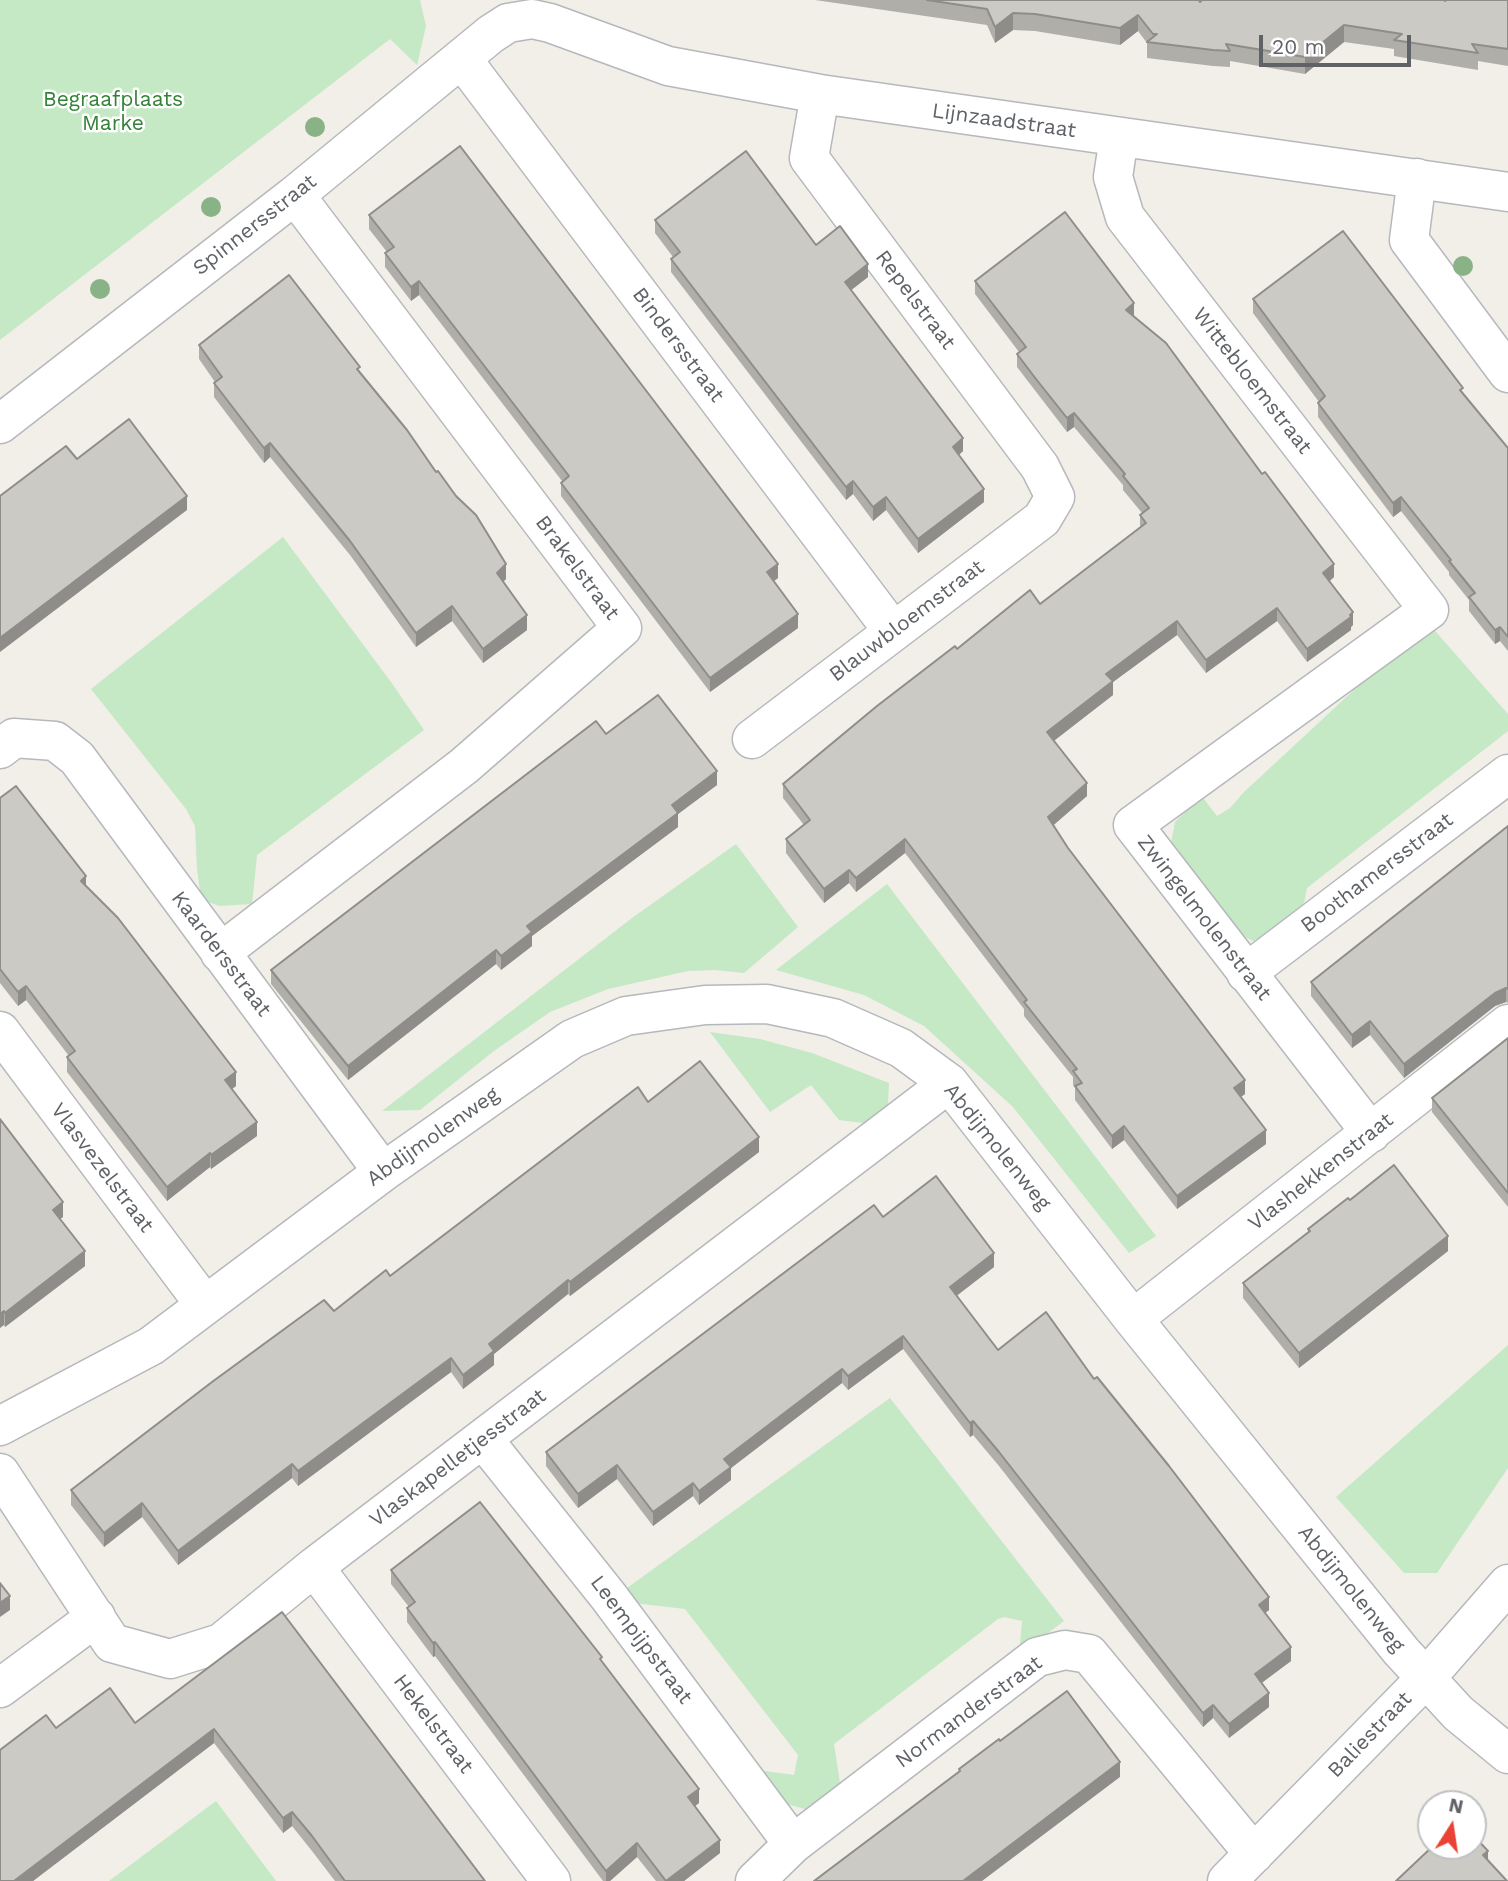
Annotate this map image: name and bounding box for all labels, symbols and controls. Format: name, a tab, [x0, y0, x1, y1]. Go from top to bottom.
scale bar	[1263, 21, 1415, 65]
text: 20 m	[1272, 34, 1324, 59]
park label: Begraafplaats Marke	[43, 87, 183, 137]
street label: Lijnzaadstraat	[930, 98, 1078, 144]
street label: Spinnersstraat	[188, 169, 322, 281]
street label: Repelstraat	[870, 245, 960, 355]
street label: Bindersstraat	[627, 283, 729, 407]
street label: Wittebloemstraat	[1187, 303, 1317, 459]
street label: Brakelstraat	[530, 511, 624, 625]
street label: Blauwbloemstraat	[825, 555, 989, 687]
street label: Boothamersstraat	[1296, 808, 1458, 938]
street label: Zwingelmolenstraat	[1132, 830, 1276, 1006]
street label: Kaardersstraat	[166, 886, 276, 1022]
street label: Abdijmolenweg	[938, 1079, 1056, 1215]
street label: Abdijmolenweg	[362, 1082, 504, 1192]
street label: Vlasvezelstraat	[45, 1098, 159, 1238]
street label: Vlashekkenstraat	[1244, 1108, 1398, 1236]
street label: Vlaskapelletjesstraat	[365, 1383, 551, 1533]
street label: Abdijmolenweg	[1292, 1521, 1410, 1657]
street label: Leempijpstraat	[585, 1571, 697, 1709]
street label: Normanderstraat	[891, 1650, 1047, 1774]
street label: Hekelstraat	[388, 1669, 478, 1779]
street label: Baliestraat	[1323, 1687, 1417, 1783]
north arrow	[1417, 1790, 1487, 1860]
text: N	[1447, 1793, 1465, 1819]

